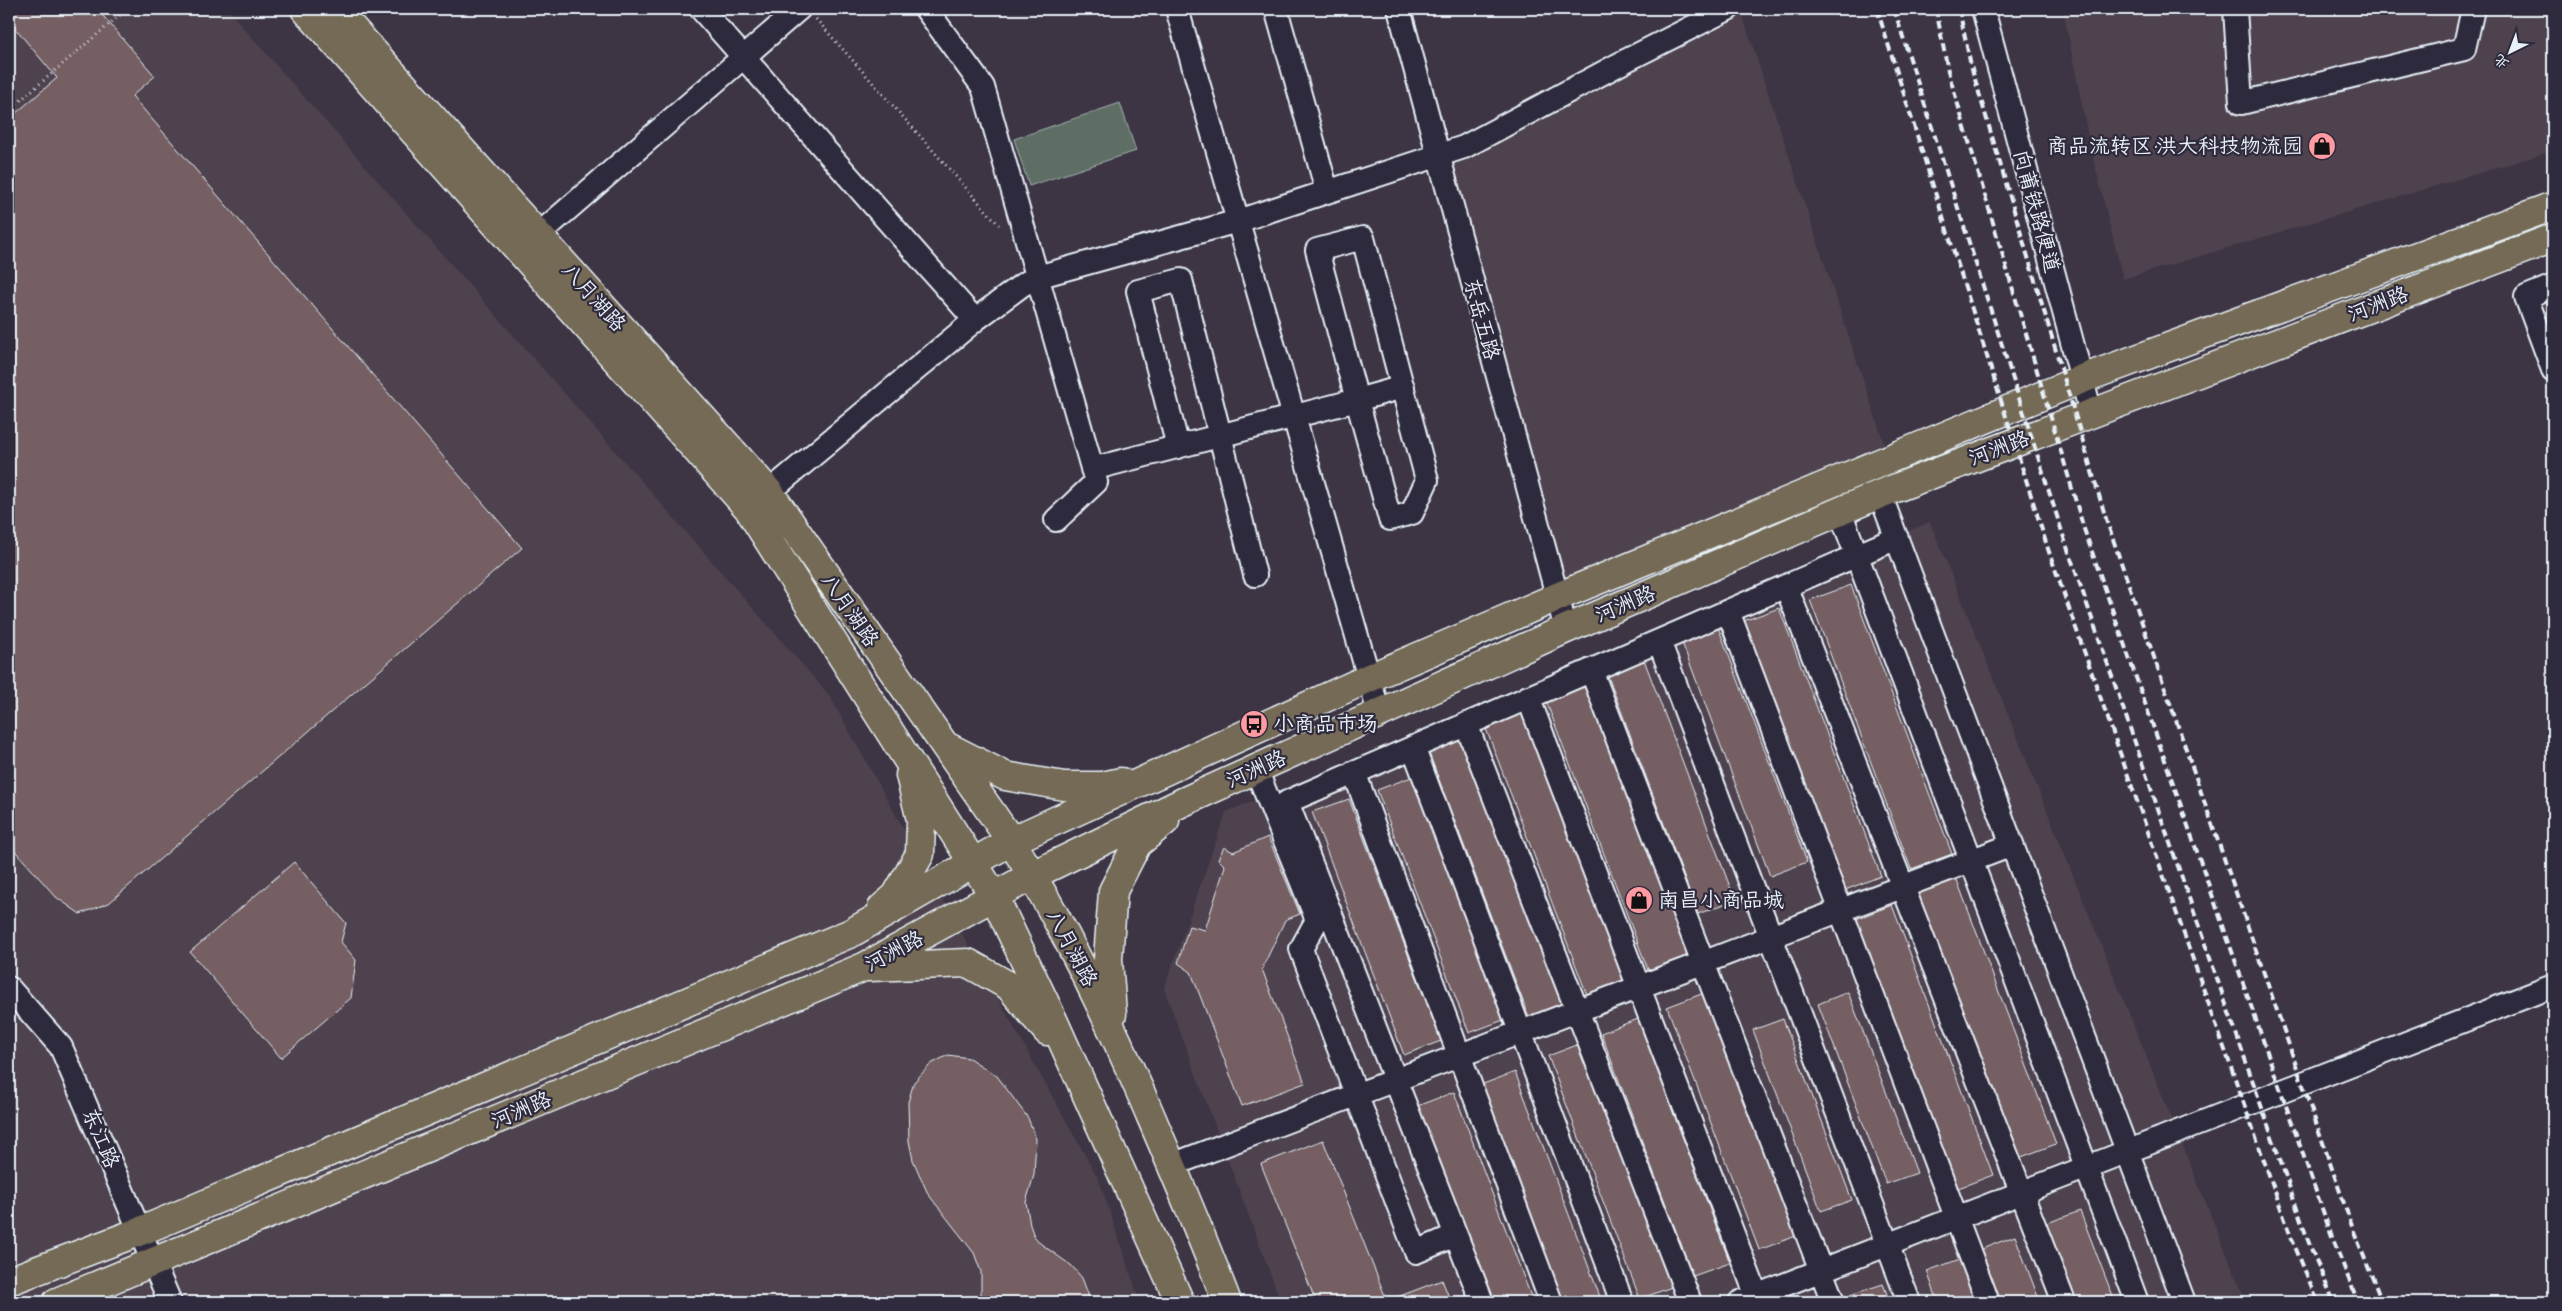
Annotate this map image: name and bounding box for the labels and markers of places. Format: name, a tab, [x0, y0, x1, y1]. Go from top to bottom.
shop icon: 商品流转区·洪大科技物流园	[2307, 131, 2337, 161]
place label: 商品流转区·洪大科技物流园	[2047, 133, 2303, 159]
bus stop icon: 小商品市场	[1239, 709, 1269, 739]
place label: 小商品市场	[1273, 711, 1378, 737]
shop icon: 南昌小商品城	[1624, 885, 1654, 915]
place label: 南昌小商品城	[1658, 887, 1784, 913]

